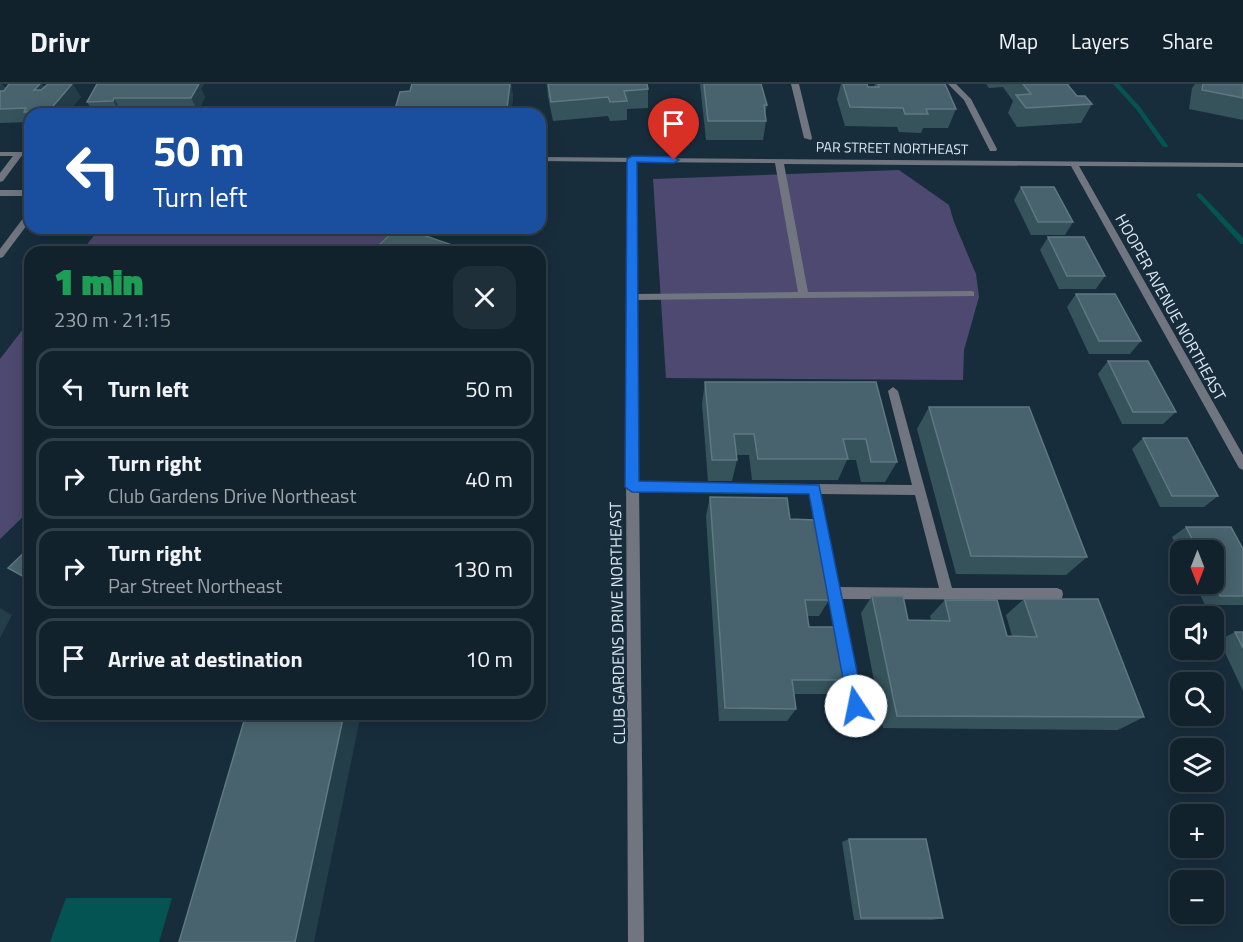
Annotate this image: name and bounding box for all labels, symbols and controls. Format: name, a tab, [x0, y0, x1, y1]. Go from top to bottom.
text: Drivr	[30, 20, 90, 63]
text: Map	[999, 25, 1038, 57]
text: Layers	[1071, 25, 1129, 57]
text: Share	[1162, 25, 1213, 57]
pin	[648, 98, 699, 160]
icon: arrive	[657, 107, 690, 140]
text: 50 m	[153, 118, 245, 182]
icon: left	[54, 132, 132, 210]
street label: PAR STREET NORTHEAST	[816, 136, 969, 159]
text: Turn left	[153, 176, 247, 217]
street label: HOOPER AVENUE NORTHEAST	[1110, 209, 1233, 405]
text: 1 min	[54, 254, 143, 309]
button: close	[453, 266, 516, 329]
text: 230 m · 21:15	[54, 304, 171, 335]
icon: left	[57, 372, 90, 405]
text: Turn left	[108, 372, 189, 406]
text: 50 m	[465, 372, 513, 406]
text: Turn right	[108, 446, 202, 480]
icon: right	[57, 462, 90, 495]
text: 40 m	[465, 462, 513, 496]
text: Club Gardens Drive Northeast	[108, 480, 356, 511]
street label: CLUB GARDENS DRIVE NORTHEAST	[603, 501, 631, 745]
text: Turn right	[108, 536, 202, 570]
north arrow	[1170, 540, 1224, 594]
map controls	[1170, 540, 1224, 924]
icon: right	[57, 552, 90, 585]
text: 130 m	[453, 552, 513, 586]
text: Par Street Northeast	[108, 570, 282, 601]
button: sound	[1170, 606, 1224, 660]
icon: arrive	[57, 642, 90, 675]
text: Arrive at destination	[108, 642, 303, 676]
text: 10 m	[465, 642, 513, 676]
button: search	[1170, 672, 1224, 726]
position arrow	[824, 674, 888, 738]
button: layers	[1170, 738, 1224, 792]
button: +	[1170, 804, 1224, 858]
button: −	[1170, 870, 1224, 924]

